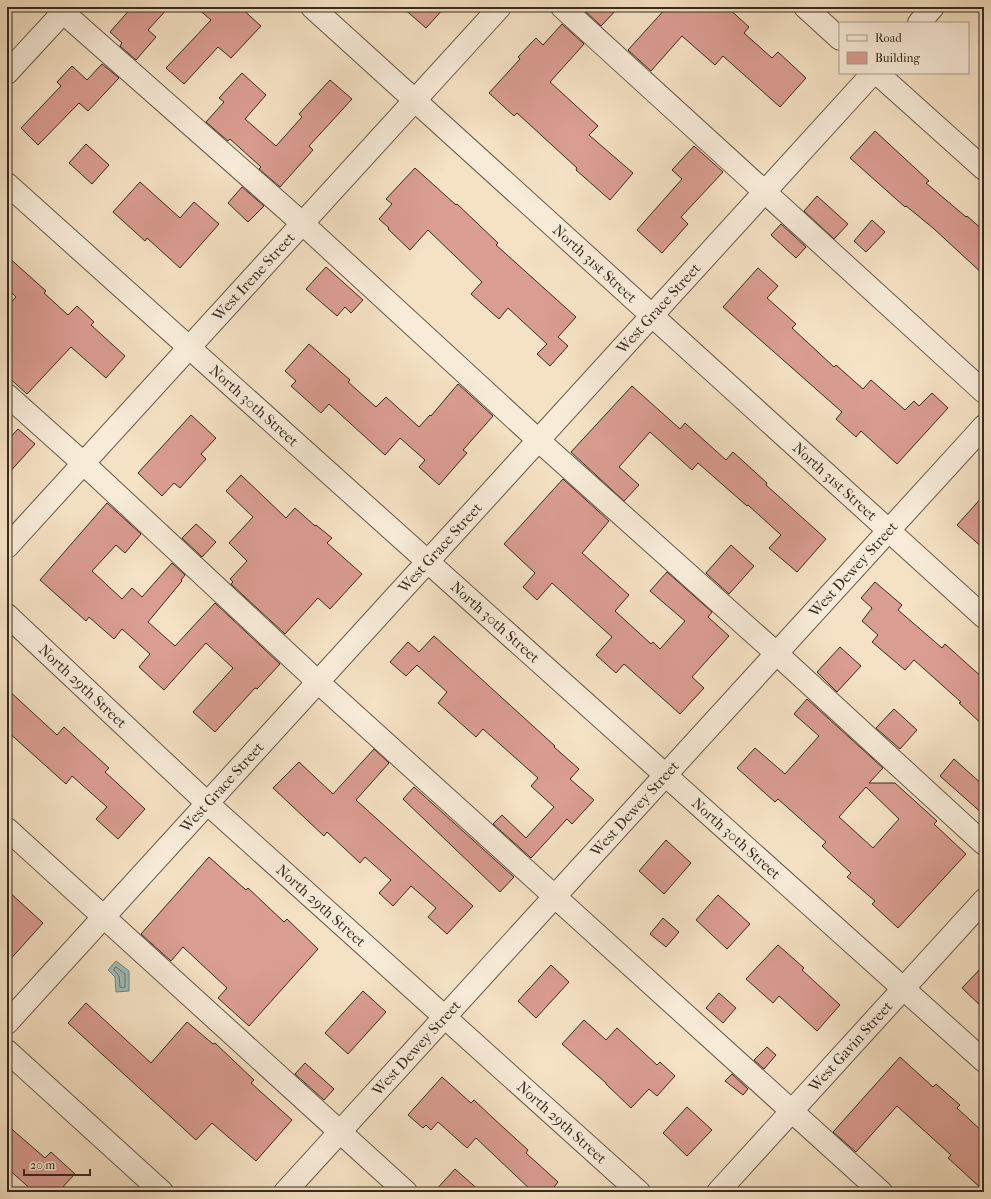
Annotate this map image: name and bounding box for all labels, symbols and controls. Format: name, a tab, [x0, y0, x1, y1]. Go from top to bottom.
legend	[839, 22, 969, 74]
text: Road	[875, 31, 902, 45]
text: Building	[875, 51, 920, 65]
street label: North 31st Street	[549, 221, 641, 307]
street label: West Irene Street	[208, 228, 299, 326]
street label: West Grace Street	[612, 259, 705, 358]
street label: North 30th Street	[206, 361, 303, 451]
street label: North 31st Street	[789, 439, 881, 525]
street label: West Grace Street	[394, 498, 486, 598]
street label: West Dewey Street	[804, 517, 902, 622]
street label: North 30th Street	[447, 578, 544, 667]
street label: North 29th Street	[35, 641, 131, 732]
street label: West Grace Street	[175, 738, 268, 837]
street label: West Dewey Street	[586, 757, 683, 861]
street label: North 30th Street	[688, 794, 785, 884]
street label: North 29th Street	[273, 861, 370, 951]
street label: West Dewey Street	[368, 996, 465, 1100]
street label: West Gavin Street	[804, 997, 897, 1096]
street label: North 29th Street	[513, 1078, 611, 1168]
scale bar	[24, 1151, 90, 1177]
text: 20 m	[30, 1158, 55, 1172]

